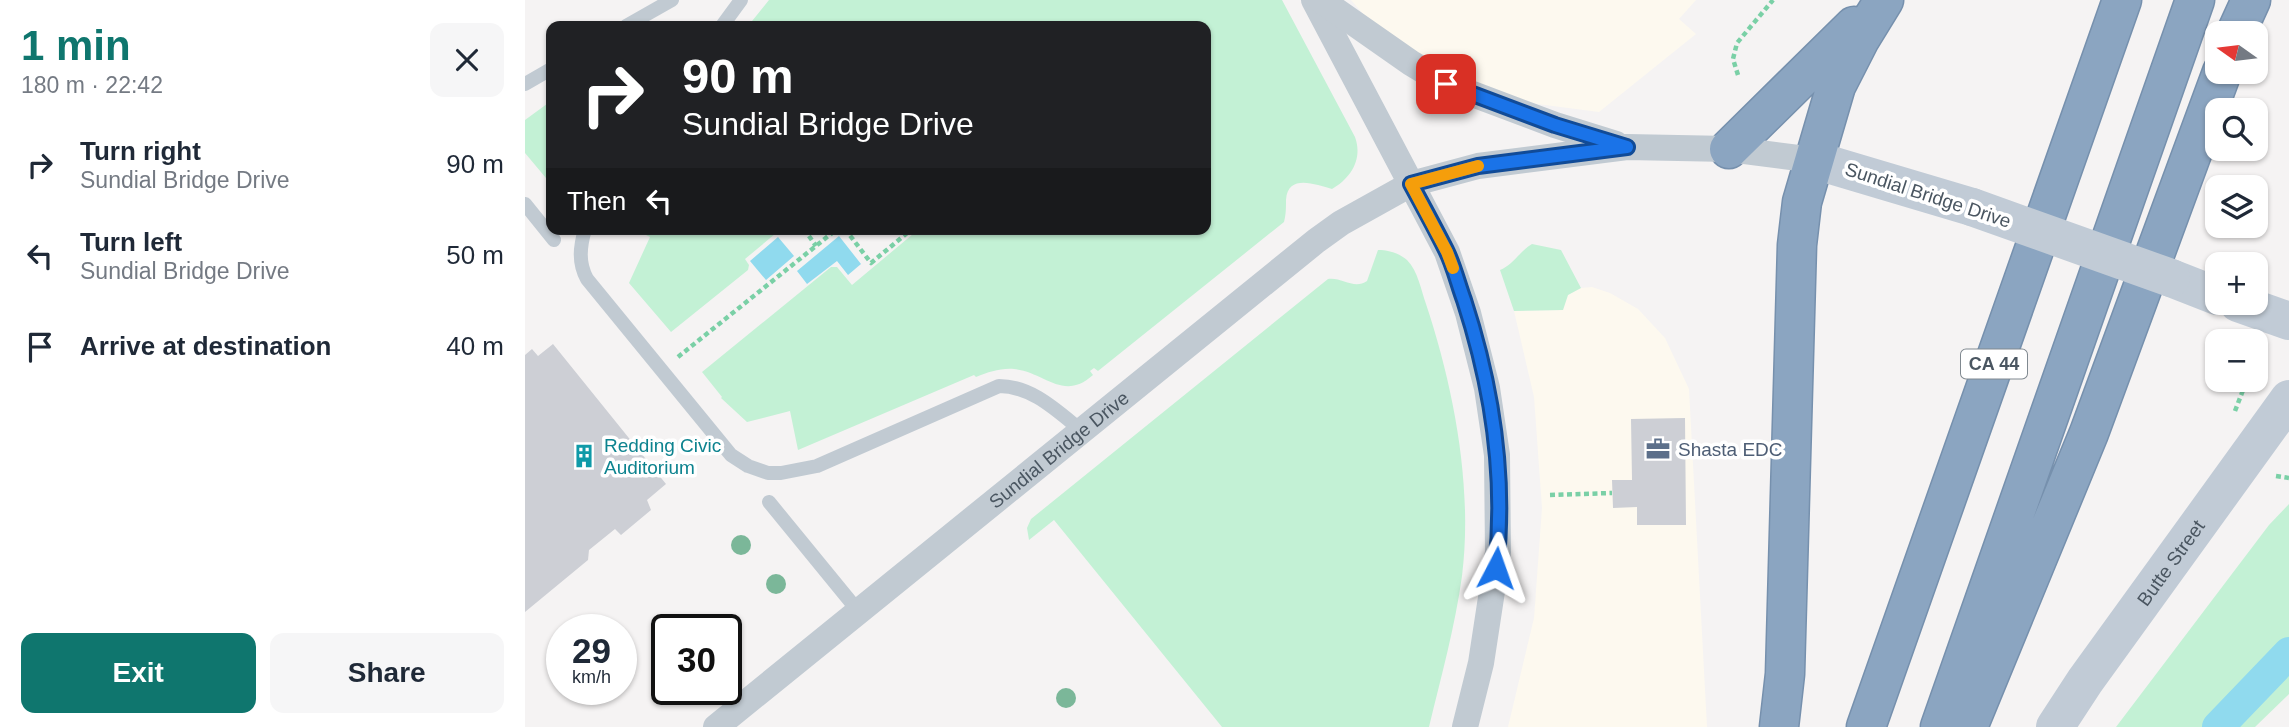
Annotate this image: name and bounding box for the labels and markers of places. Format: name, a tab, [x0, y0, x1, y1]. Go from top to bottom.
pin	[1416, 54, 1476, 114]
place label: Redding Civic Auditorium	[604, 435, 721, 478]
office icon: Shasta EDC	[1644, 435, 1672, 463]
place label: Shasta EDC	[1678, 439, 1783, 460]
building icon: Redding Civic Auditorium	[570, 442, 598, 470]

